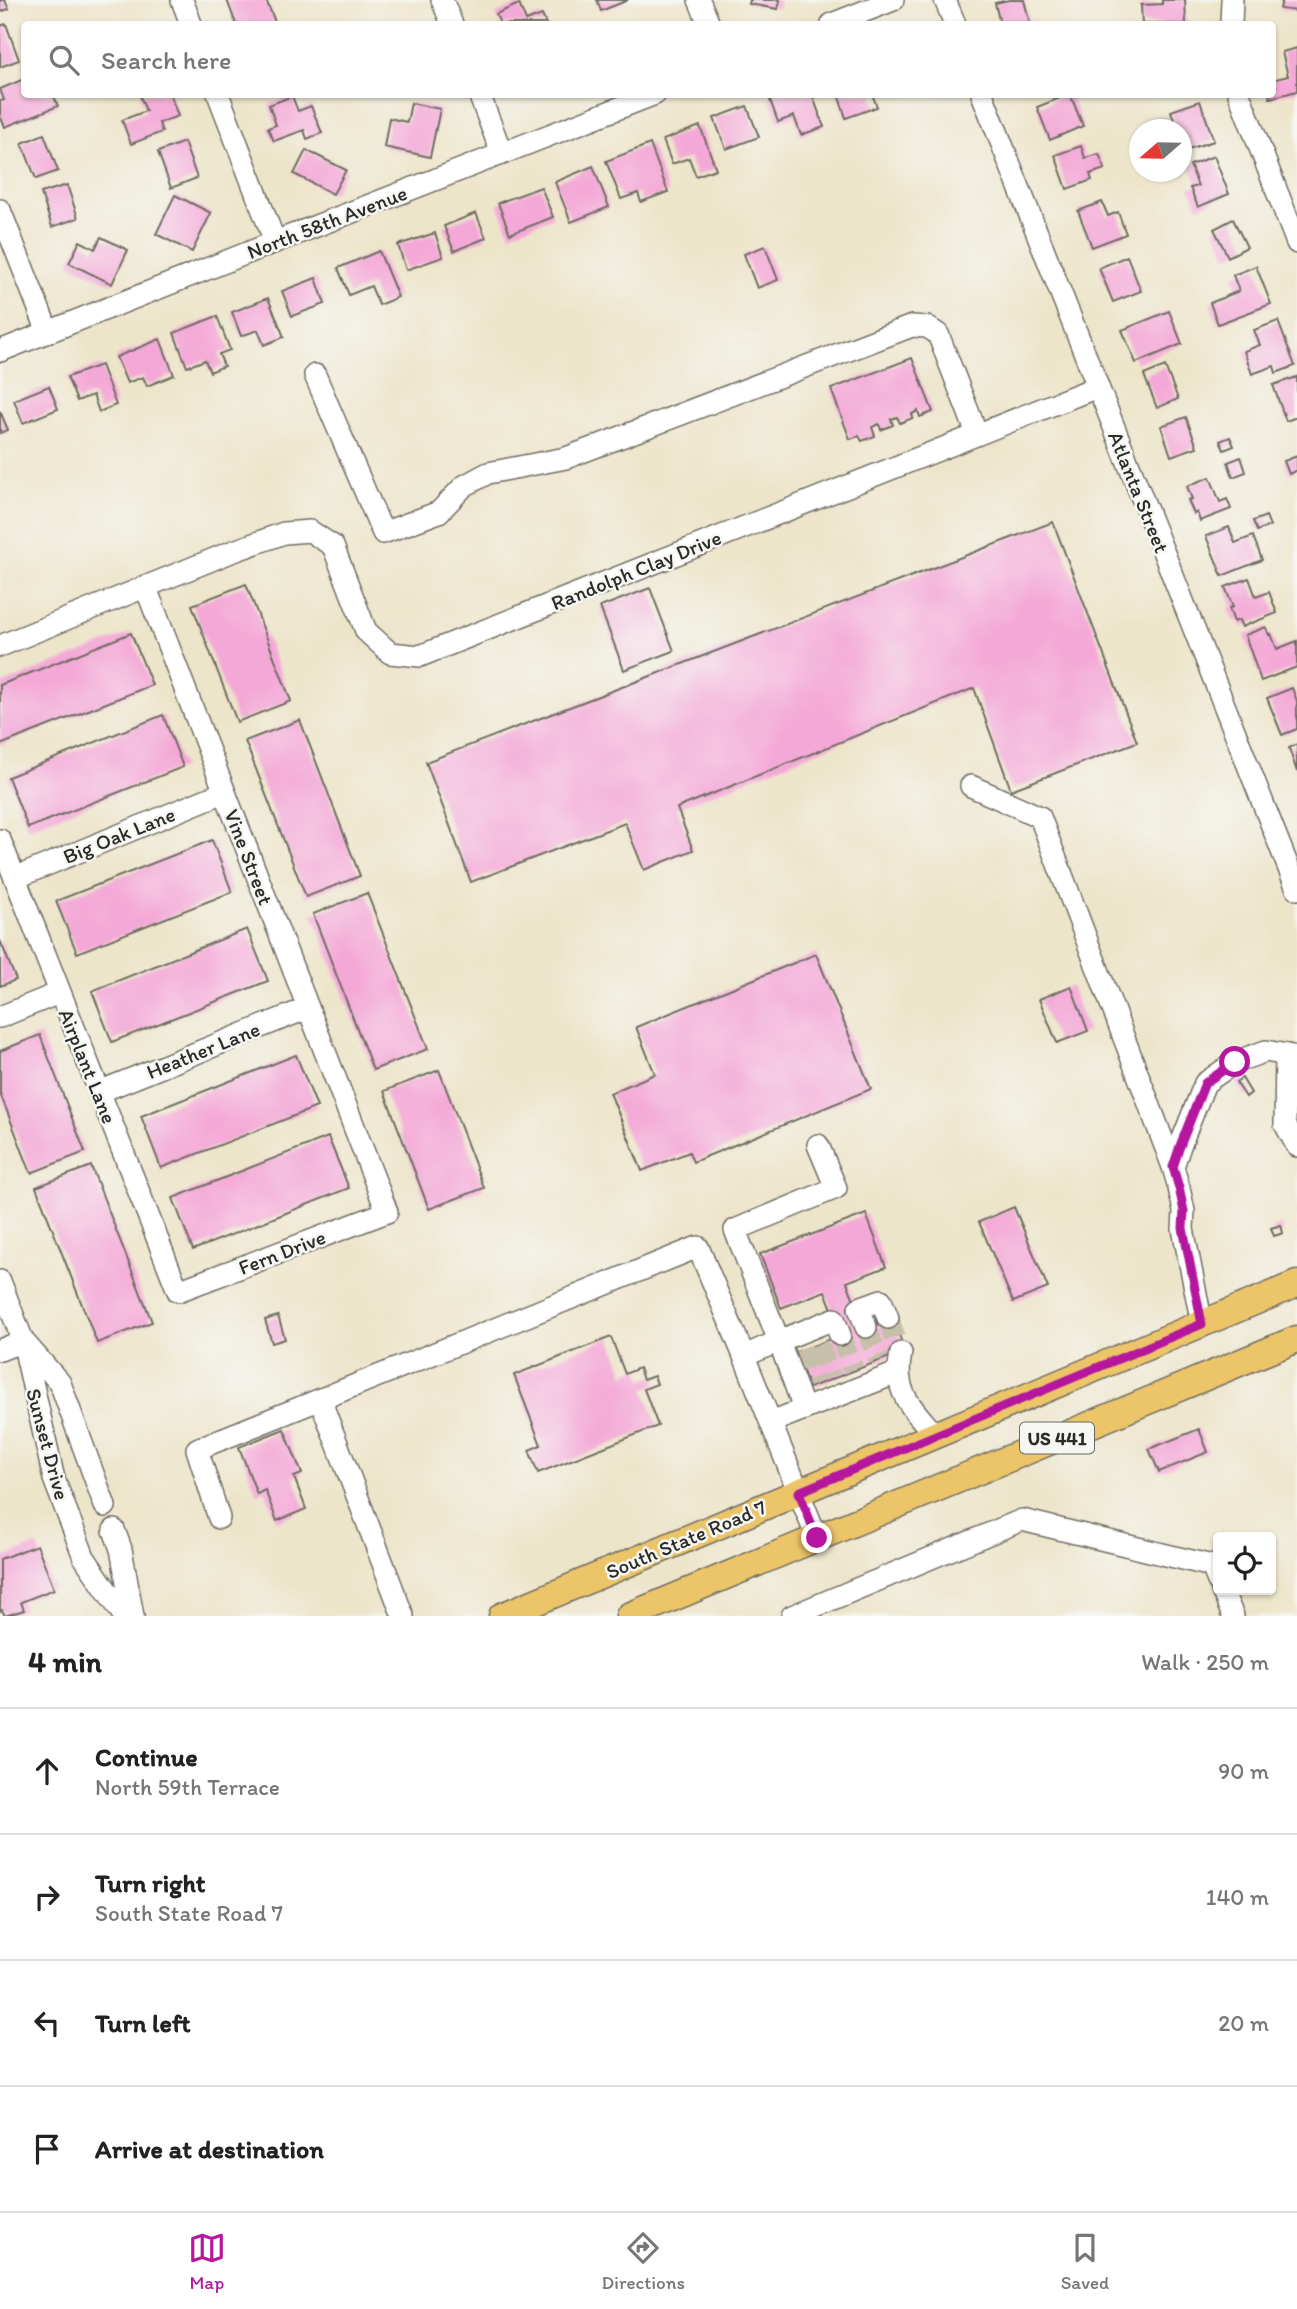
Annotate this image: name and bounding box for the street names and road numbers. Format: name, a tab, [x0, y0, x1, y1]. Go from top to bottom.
street label: North 58th Avenue	[243, 180, 411, 264]
street label: Atlanta Street	[1103, 427, 1175, 557]
street label: Randolph Clay Drive	[547, 524, 725, 616]
street label: Big Oak Lane	[59, 801, 179, 869]
street label: Vine Street	[219, 806, 279, 908]
street label: Airplant Lane	[54, 1005, 122, 1127]
street label: Heather Lane	[143, 1016, 263, 1084]
street label: Fern Drive	[235, 1224, 329, 1280]
street label: Sunset Drive	[21, 1385, 75, 1503]
road number: US 441	[1020, 1422, 1094, 1454]
street label: South State Road 7	[602, 1494, 770, 1584]

